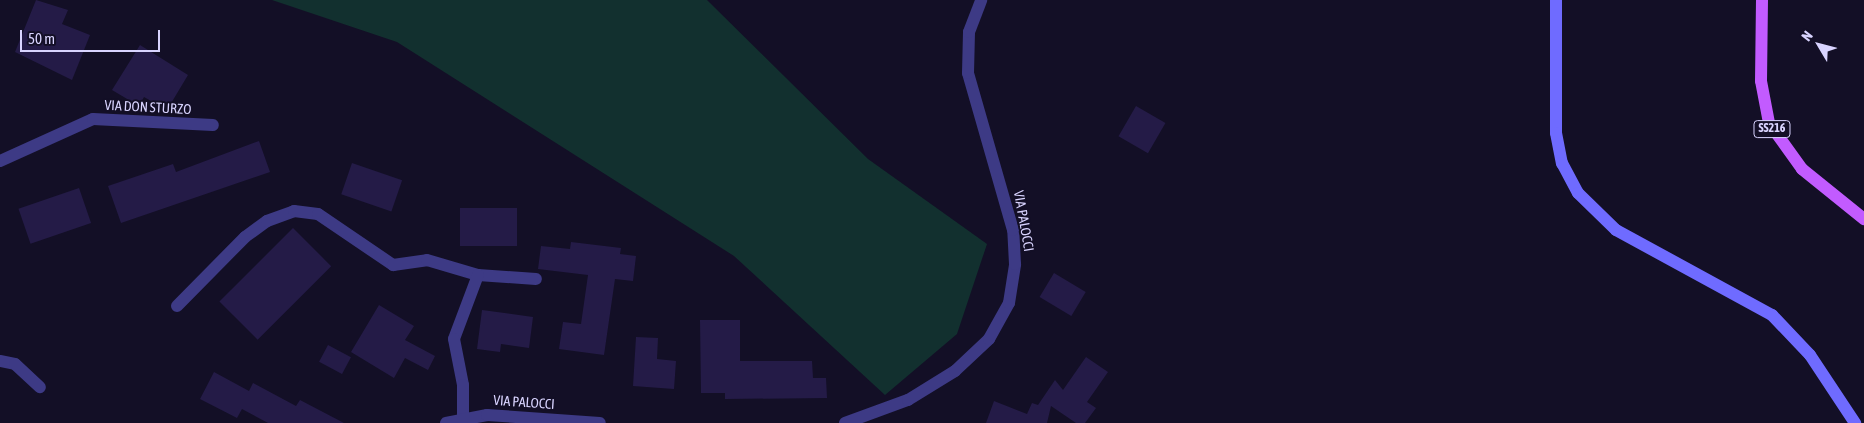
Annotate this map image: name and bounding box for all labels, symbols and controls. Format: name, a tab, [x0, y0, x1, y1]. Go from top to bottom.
scale bar	[22, 20, 162, 52]
north arrow	[1794, 20, 1844, 70]
text: N	[1798, 28, 1816, 44]
text: 50 m	[28, 30, 55, 47]
street label: VIA DON STURZO	[104, 96, 192, 118]
road number: SS216	[1753, 120, 1791, 138]
street label: VIA PALOCCI	[1010, 189, 1038, 253]
street label: VIA PALOCCI	[493, 391, 555, 413]

